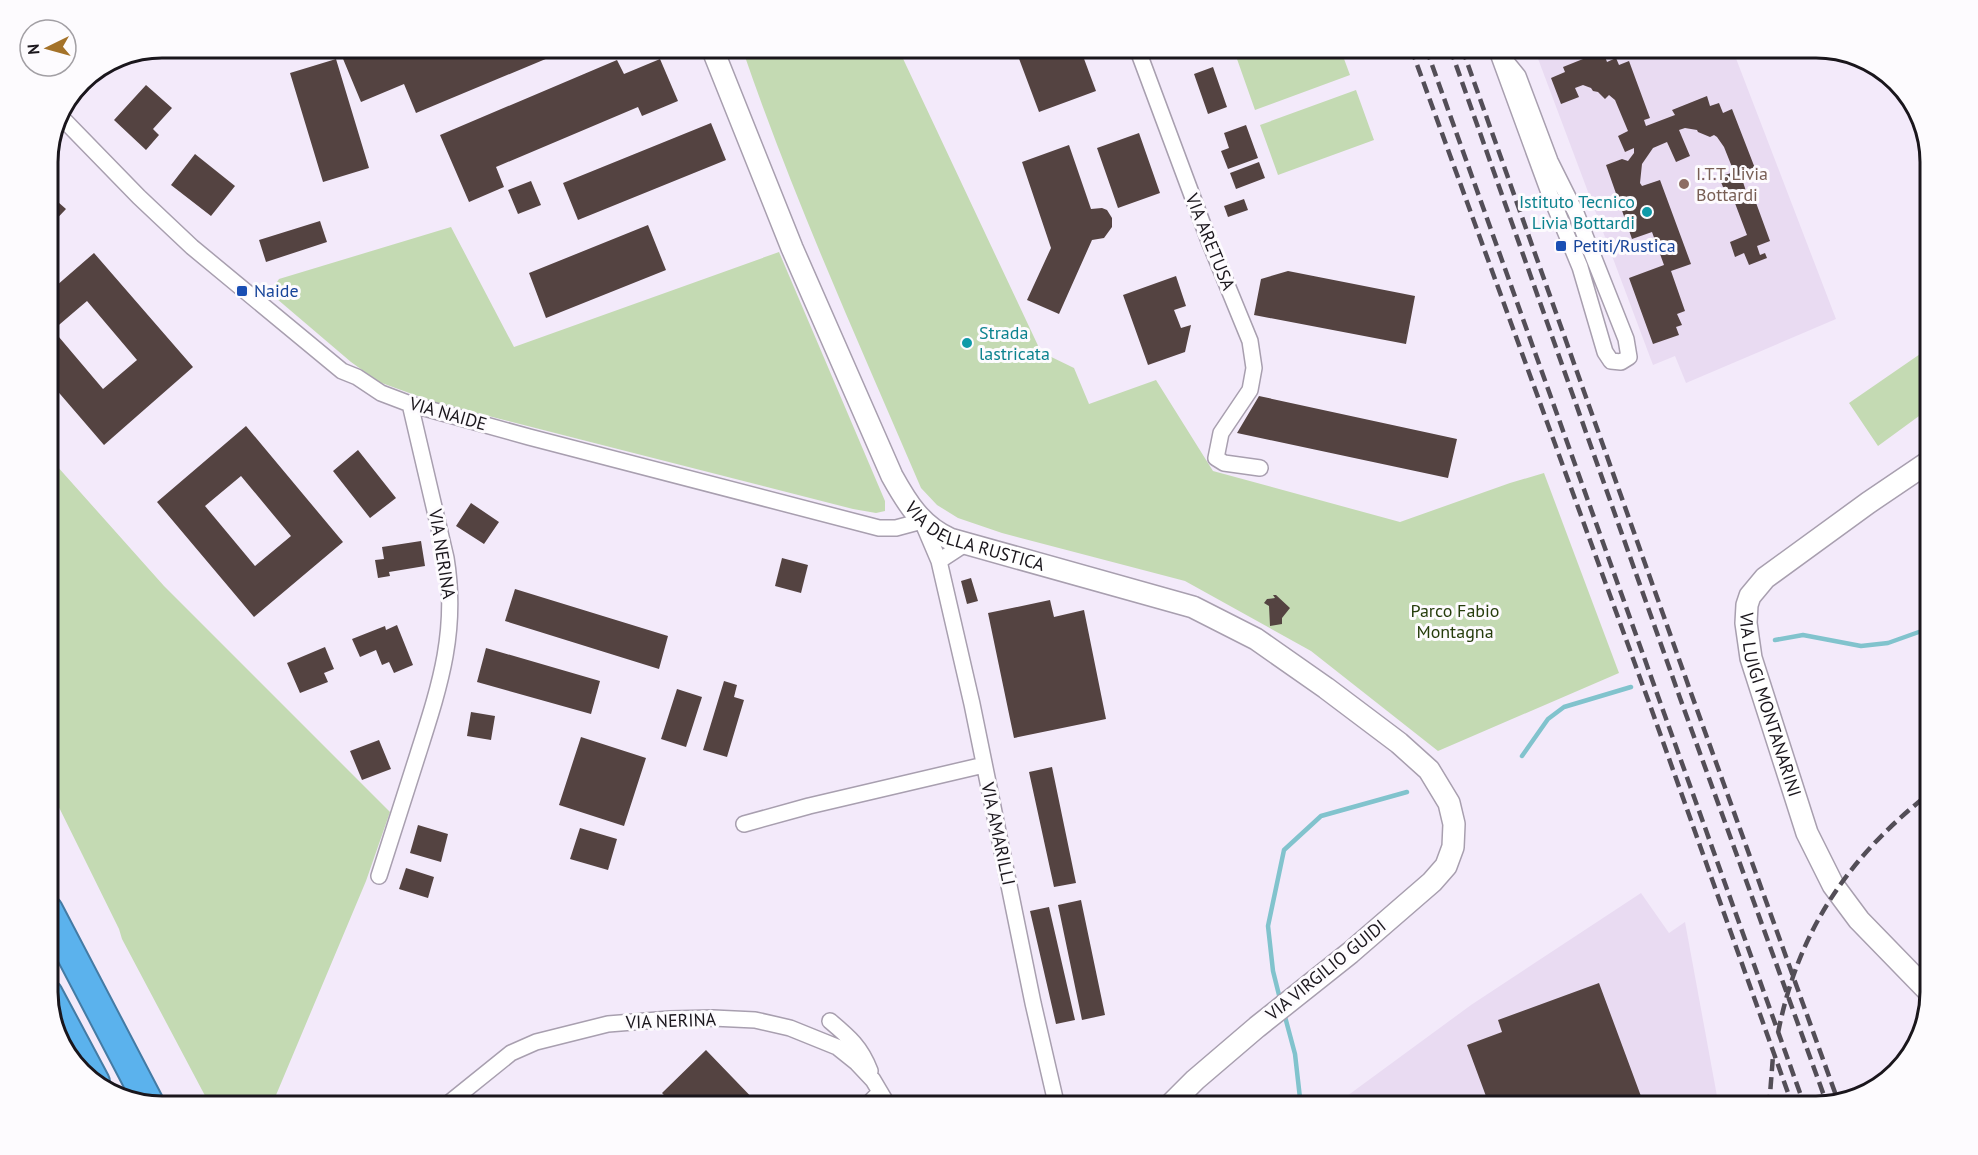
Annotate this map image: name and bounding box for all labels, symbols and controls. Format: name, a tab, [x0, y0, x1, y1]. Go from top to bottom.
north arrow	[18, 18, 78, 78]
text: N	[23, 43, 43, 55]
place label: I.T.T. Livia Bottardi	[1696, 162, 1768, 206]
marker: I.T.T. Livia Bottardi	[1677, 177, 1691, 191]
street label: VIA ARETUSA	[1180, 189, 1240, 294]
place label: Istituto Tecnico Livia Bottardi	[1519, 190, 1635, 234]
marker: Istituto Tecnico Livia Bottardi	[1640, 205, 1654, 219]
place label: Petiti/Rustica	[1573, 234, 1676, 257]
marker: Petiti/Rustica	[1554, 239, 1568, 253]
place label: Naide	[254, 279, 299, 302]
marker: Naide	[235, 284, 249, 298]
place label: Strada lastricata	[979, 321, 1050, 365]
marker: Strada lastricata	[960, 336, 974, 350]
street label: VIA NAIDE	[406, 391, 489, 436]
street label: VIA DELLA RUSTICA	[899, 496, 1048, 576]
street label: VIA NERINA	[424, 506, 461, 601]
park label: Parco Fabio Montagna	[1410, 599, 1500, 643]
street label: VIA LUIGI MONTANARINI	[1735, 610, 1807, 800]
street label: VIA AMARILLI	[976, 779, 1021, 887]
street label: VIA VIRGILIO GUIDI	[1260, 914, 1390, 1026]
street label: VIA NERINA	[624, 1007, 717, 1034]

